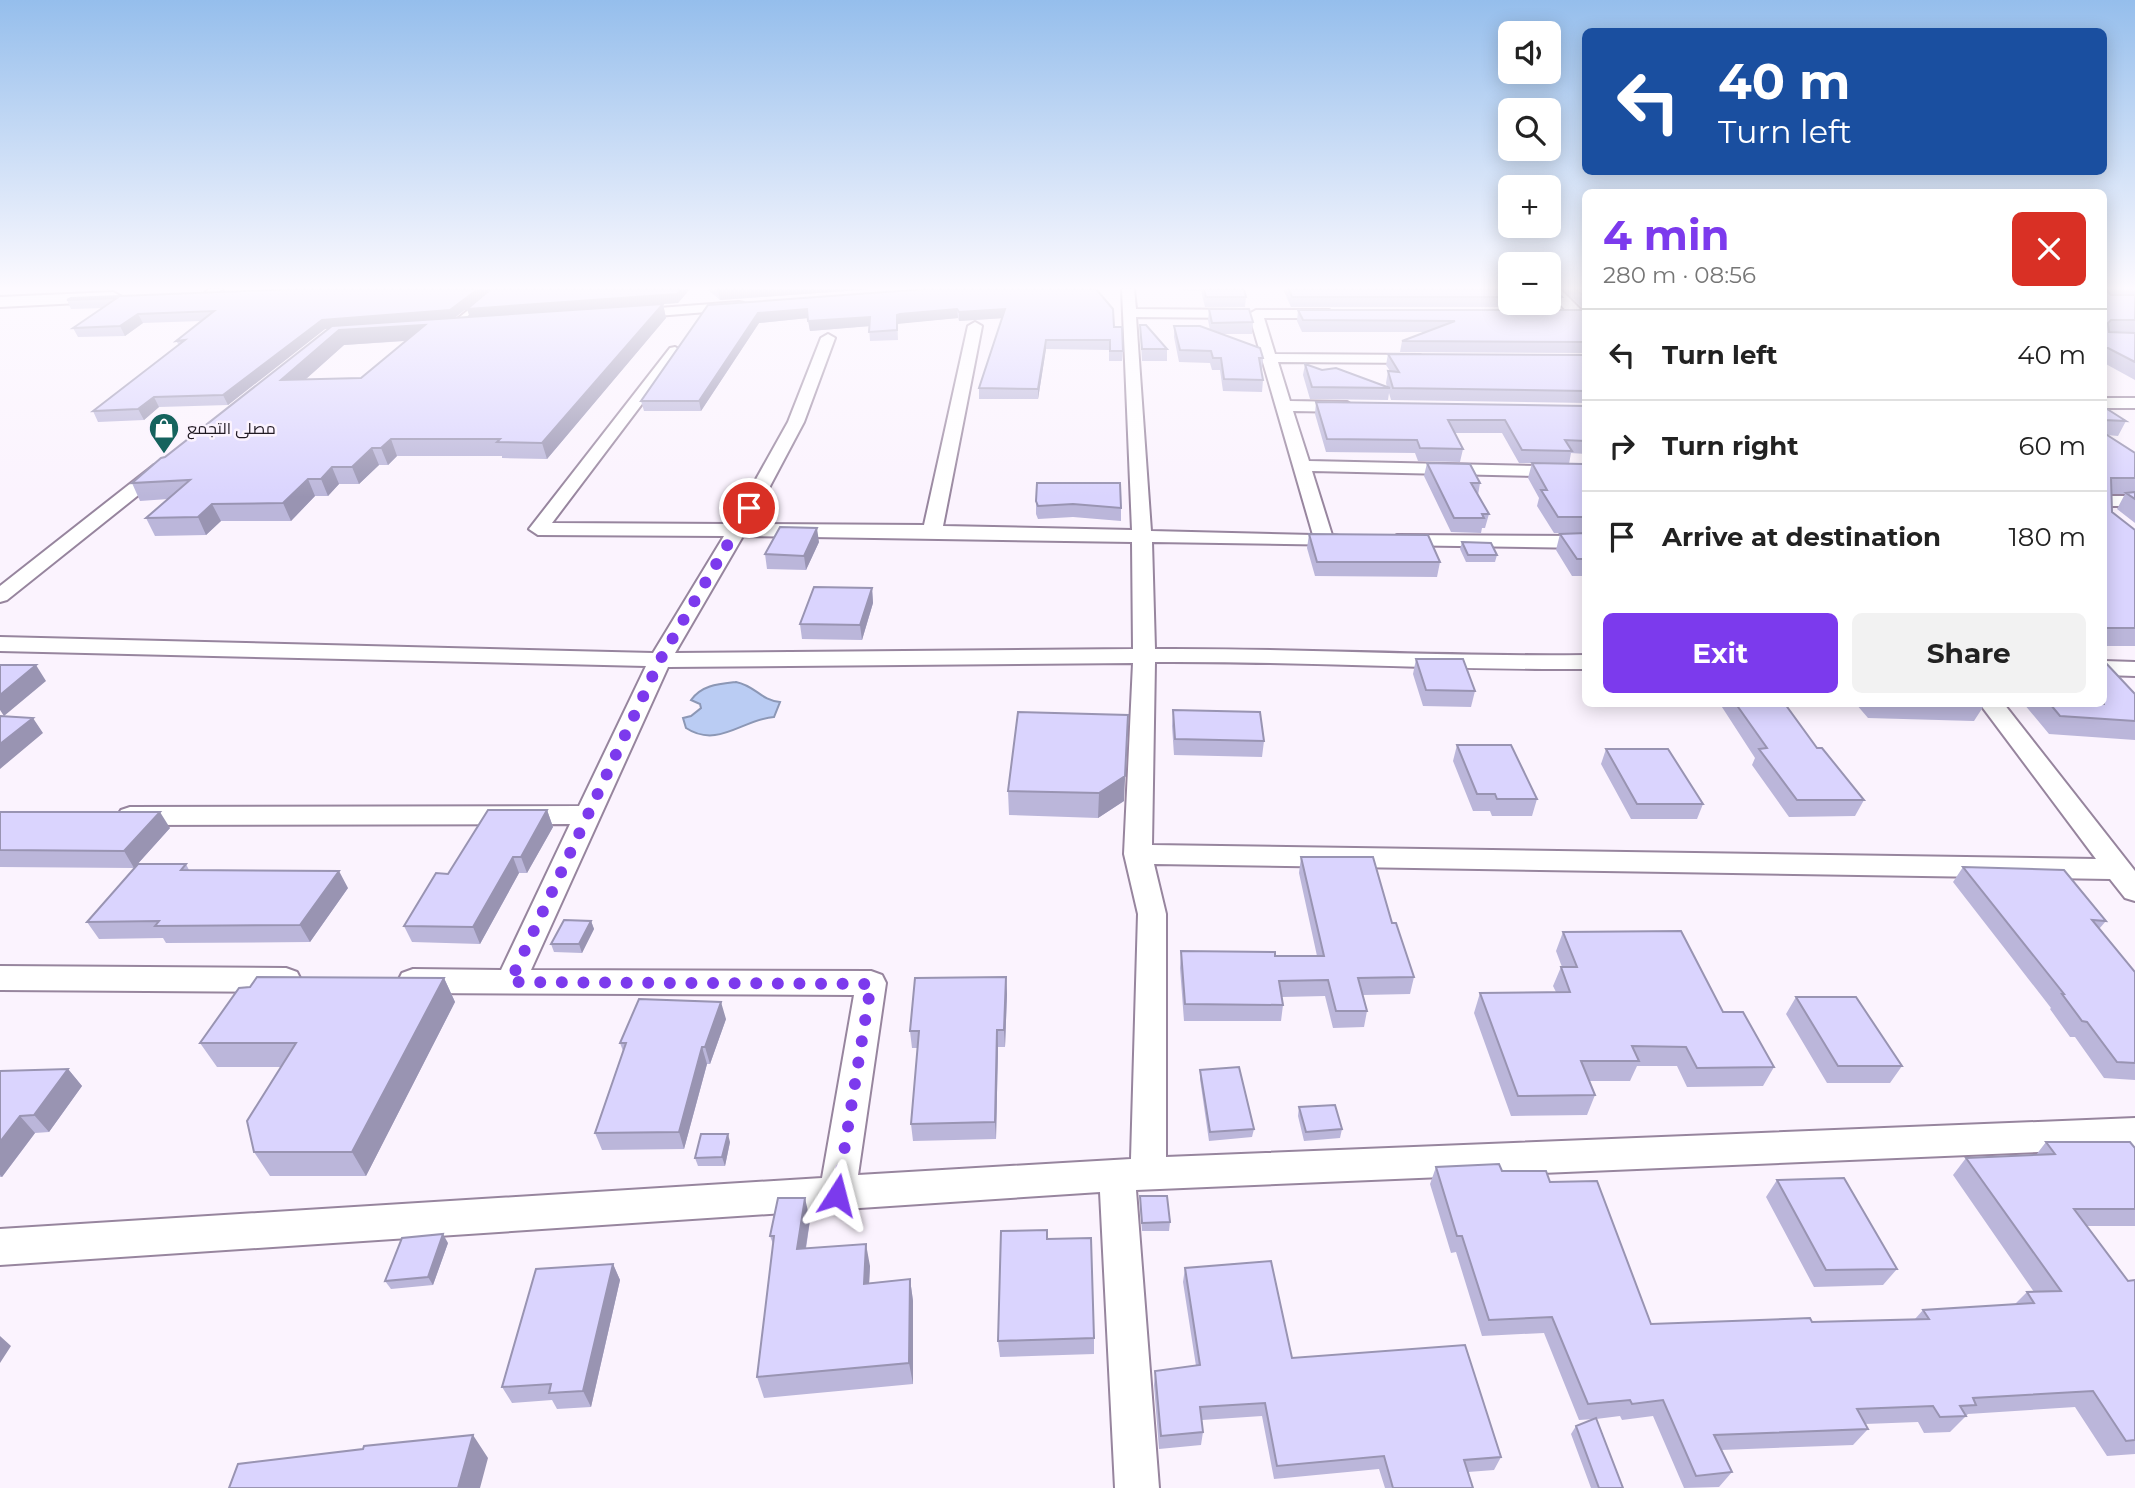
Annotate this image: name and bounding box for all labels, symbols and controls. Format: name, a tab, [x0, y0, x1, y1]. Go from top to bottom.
map controls	[1498, 21, 1561, 315]
button: sound	[1498, 21, 1561, 84]
text: 40 m	[1718, 52, 1850, 111]
icon: left	[1603, 56, 1694, 147]
button: search	[1498, 98, 1561, 161]
text: Turn left	[1718, 112, 1852, 151]
button: +	[1498, 175, 1561, 238]
text: 4 min	[1603, 209, 1730, 261]
button: close	[2012, 212, 2086, 286]
button: −	[1498, 252, 1561, 315]
text: 280 m · 08:56	[1603, 261, 1756, 289]
icon: left	[1603, 336, 1641, 374]
text: Turn left	[1662, 339, 1778, 371]
text: 40 m	[2017, 339, 2086, 371]
shop icon: مصلى التجمع	[147, 411, 181, 455]
place label: مصلى التجمع	[187, 419, 276, 440]
icon: right	[1603, 427, 1641, 465]
text: Turn right	[1662, 430, 1798, 462]
text: 60 m	[2019, 430, 2086, 462]
pin	[719, 478, 779, 538]
icon: arrive	[730, 489, 768, 527]
icon: arrive	[1603, 518, 1641, 556]
text: Arrive at destination	[1662, 521, 1941, 553]
text: 180 m	[2008, 521, 2086, 553]
button: Exit	[1603, 613, 1838, 693]
button: Share	[1852, 613, 2086, 693]
position arrow	[800, 1158, 874, 1232]

